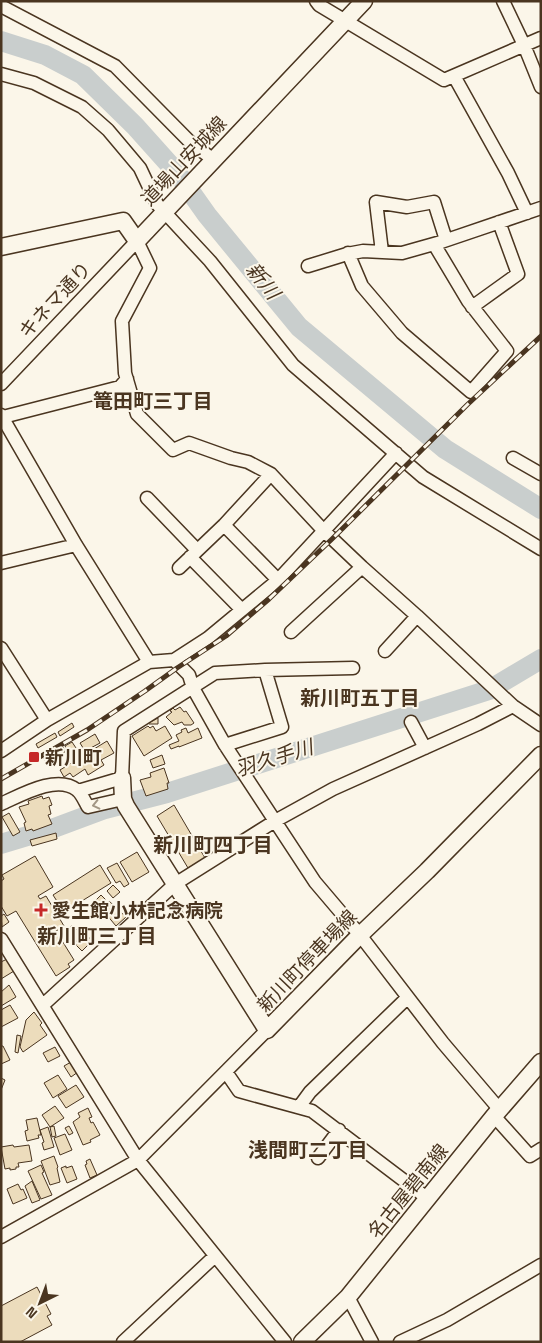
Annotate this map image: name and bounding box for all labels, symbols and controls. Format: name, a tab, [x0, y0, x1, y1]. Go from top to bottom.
street label: 道場山安城線	[136, 111, 232, 211]
street label: キネマ通り	[13, 257, 97, 343]
water label: 新川	[240, 257, 287, 306]
district label: 篭田町三丁目	[93, 388, 213, 414]
district label: 新川町五丁目	[300, 685, 420, 711]
water label: 羽久手川	[232, 733, 318, 782]
place label: 新川町	[45, 745, 102, 770]
marker: 新川町	[27, 750, 41, 764]
one-way arrow	[92, 799, 101, 810]
district label: 新川町四丁目	[153, 832, 273, 858]
place label: 愛生館小林記念病院	[52, 898, 223, 923]
marker: 愛生館小林記念病院	[34, 903, 48, 917]
street label: 新川町停車場線	[252, 904, 362, 1018]
district label: 新川町三丁目	[37, 923, 157, 949]
district label: 浅間町二丁目	[248, 1137, 368, 1163]
street label: 名古屋碧南線	[362, 1139, 454, 1243]
north arrow	[15, 1278, 65, 1328]
text: N	[22, 1303, 41, 1322]

